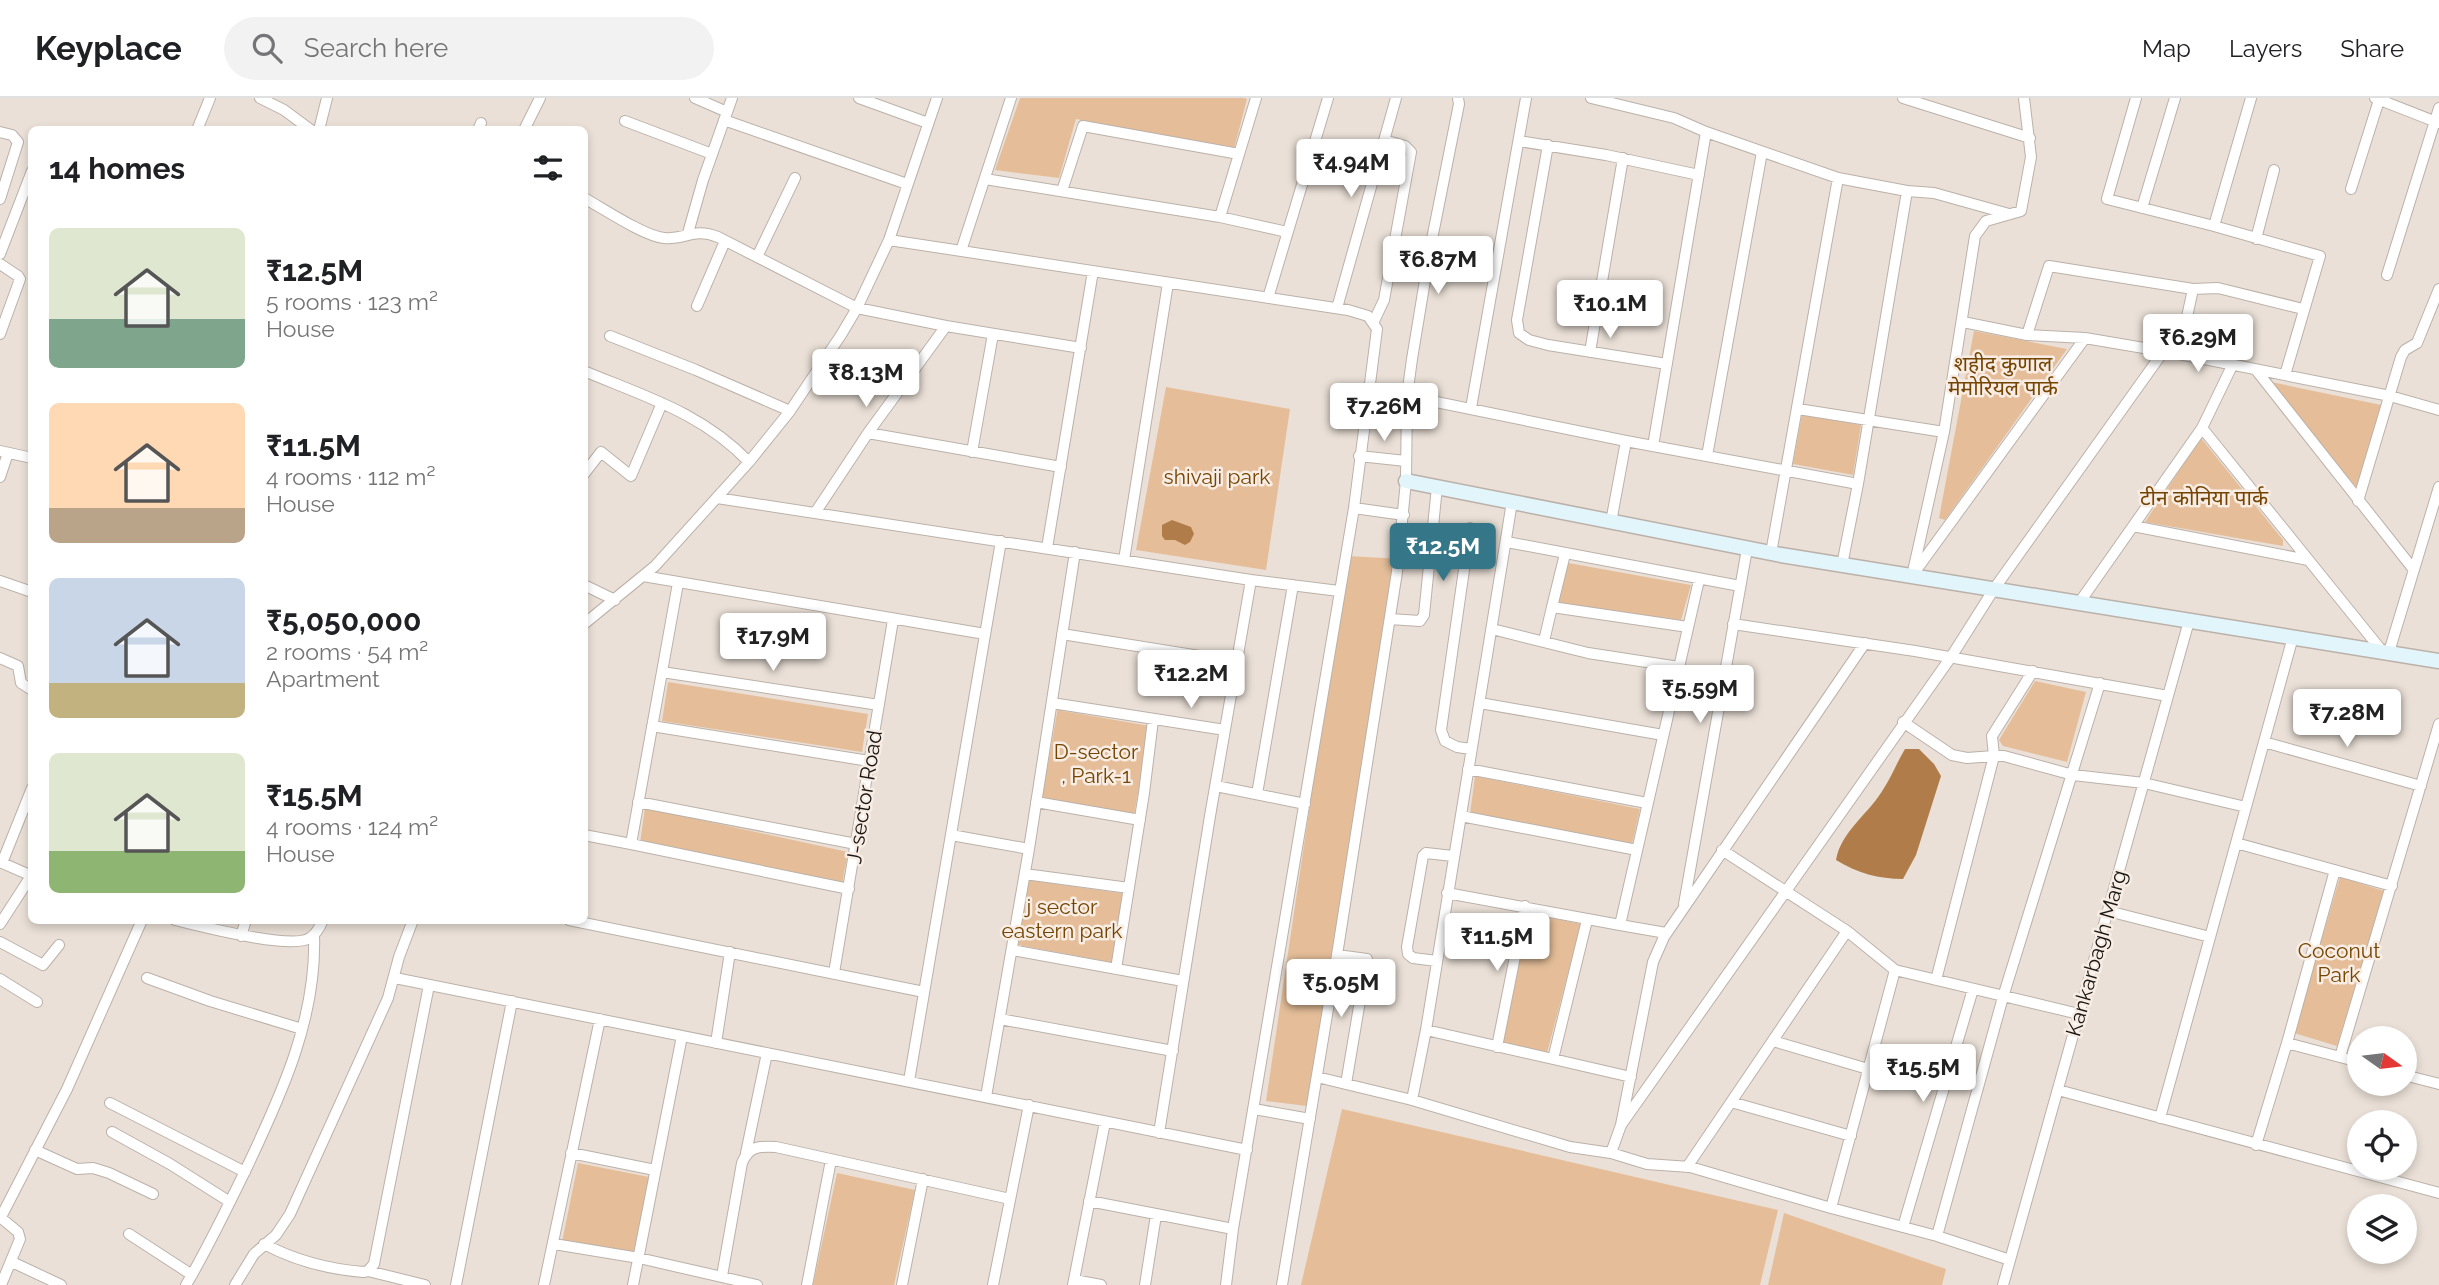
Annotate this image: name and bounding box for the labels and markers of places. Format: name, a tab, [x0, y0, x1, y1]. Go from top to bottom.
pin: ₹4.94M	[1294, 140, 1408, 199]
pin: ₹6.87M	[1381, 236, 1495, 296]
pin: ₹10.1M	[1553, 280, 1667, 340]
pin: ₹6.29M	[2141, 314, 2255, 374]
pin: ₹8.13M	[809, 350, 923, 409]
pin: ₹7.26M	[1327, 384, 1441, 443]
pin: ₹12.5M	[1386, 524, 1500, 583]
pin: ₹17.9M	[716, 614, 830, 673]
pin: ₹12.2M	[1134, 650, 1248, 710]
pin: ₹5.59M	[1643, 666, 1757, 725]
pin: ₹7.28M	[2290, 690, 2404, 749]
pin: ₹11.5M	[1440, 914, 1554, 973]
pin: ₹5.05M	[1284, 960, 1398, 1019]
pin: ₹15.5M	[1866, 1044, 1980, 1104]

